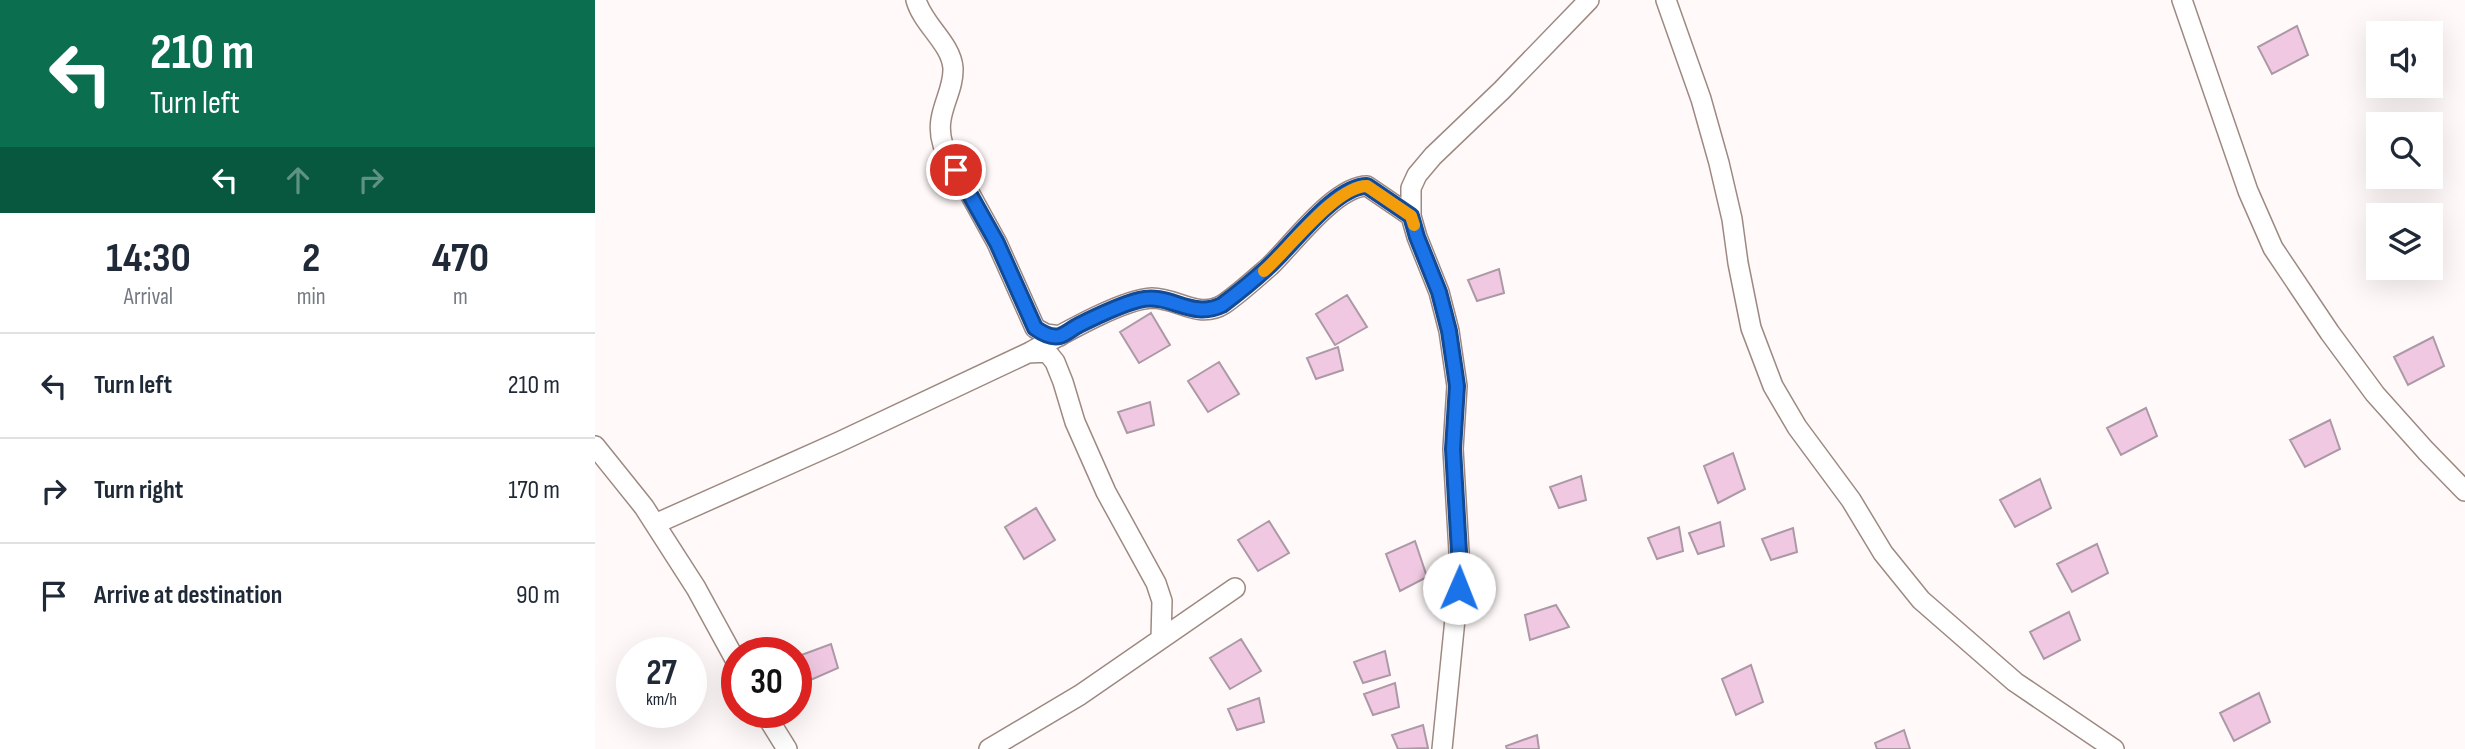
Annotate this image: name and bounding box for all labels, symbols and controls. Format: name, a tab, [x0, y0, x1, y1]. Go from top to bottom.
map controls	[2366, 21, 2443, 280]
button: sound	[2366, 21, 2443, 98]
text: 210 m	[150, 24, 254, 83]
icon: left	[35, 28, 126, 119]
text: Turn left	[150, 84, 240, 123]
button: search	[2366, 112, 2443, 189]
pin	[926, 140, 986, 200]
icon: arrive	[937, 151, 975, 189]
icon: left	[206, 161, 244, 199]
icon: ahead	[279, 161, 317, 199]
icon: right	[352, 161, 390, 199]
button: layers	[2366, 203, 2443, 280]
text: 14:30	[106, 233, 191, 284]
text: 2	[302, 233, 320, 284]
text: 470	[432, 233, 489, 284]
text: Arrival	[124, 283, 173, 311]
text: min	[297, 283, 326, 311]
text: m	[453, 283, 468, 311]
icon: left	[35, 367, 73, 405]
text: Turn left	[94, 370, 172, 401]
text: 210 m	[508, 370, 560, 401]
icon: right	[35, 472, 73, 510]
text: Turn right	[94, 475, 183, 506]
text: 170 m	[508, 475, 560, 506]
position arrow	[1422, 551, 1496, 625]
icon: arrive	[35, 577, 73, 615]
text: Arrive at destination	[94, 580, 282, 611]
text: 90 m	[516, 580, 560, 611]
speed limit sign: 30	[721, 637, 812, 728]
text: 27	[646, 652, 677, 695]
text: km/h	[646, 689, 677, 710]

